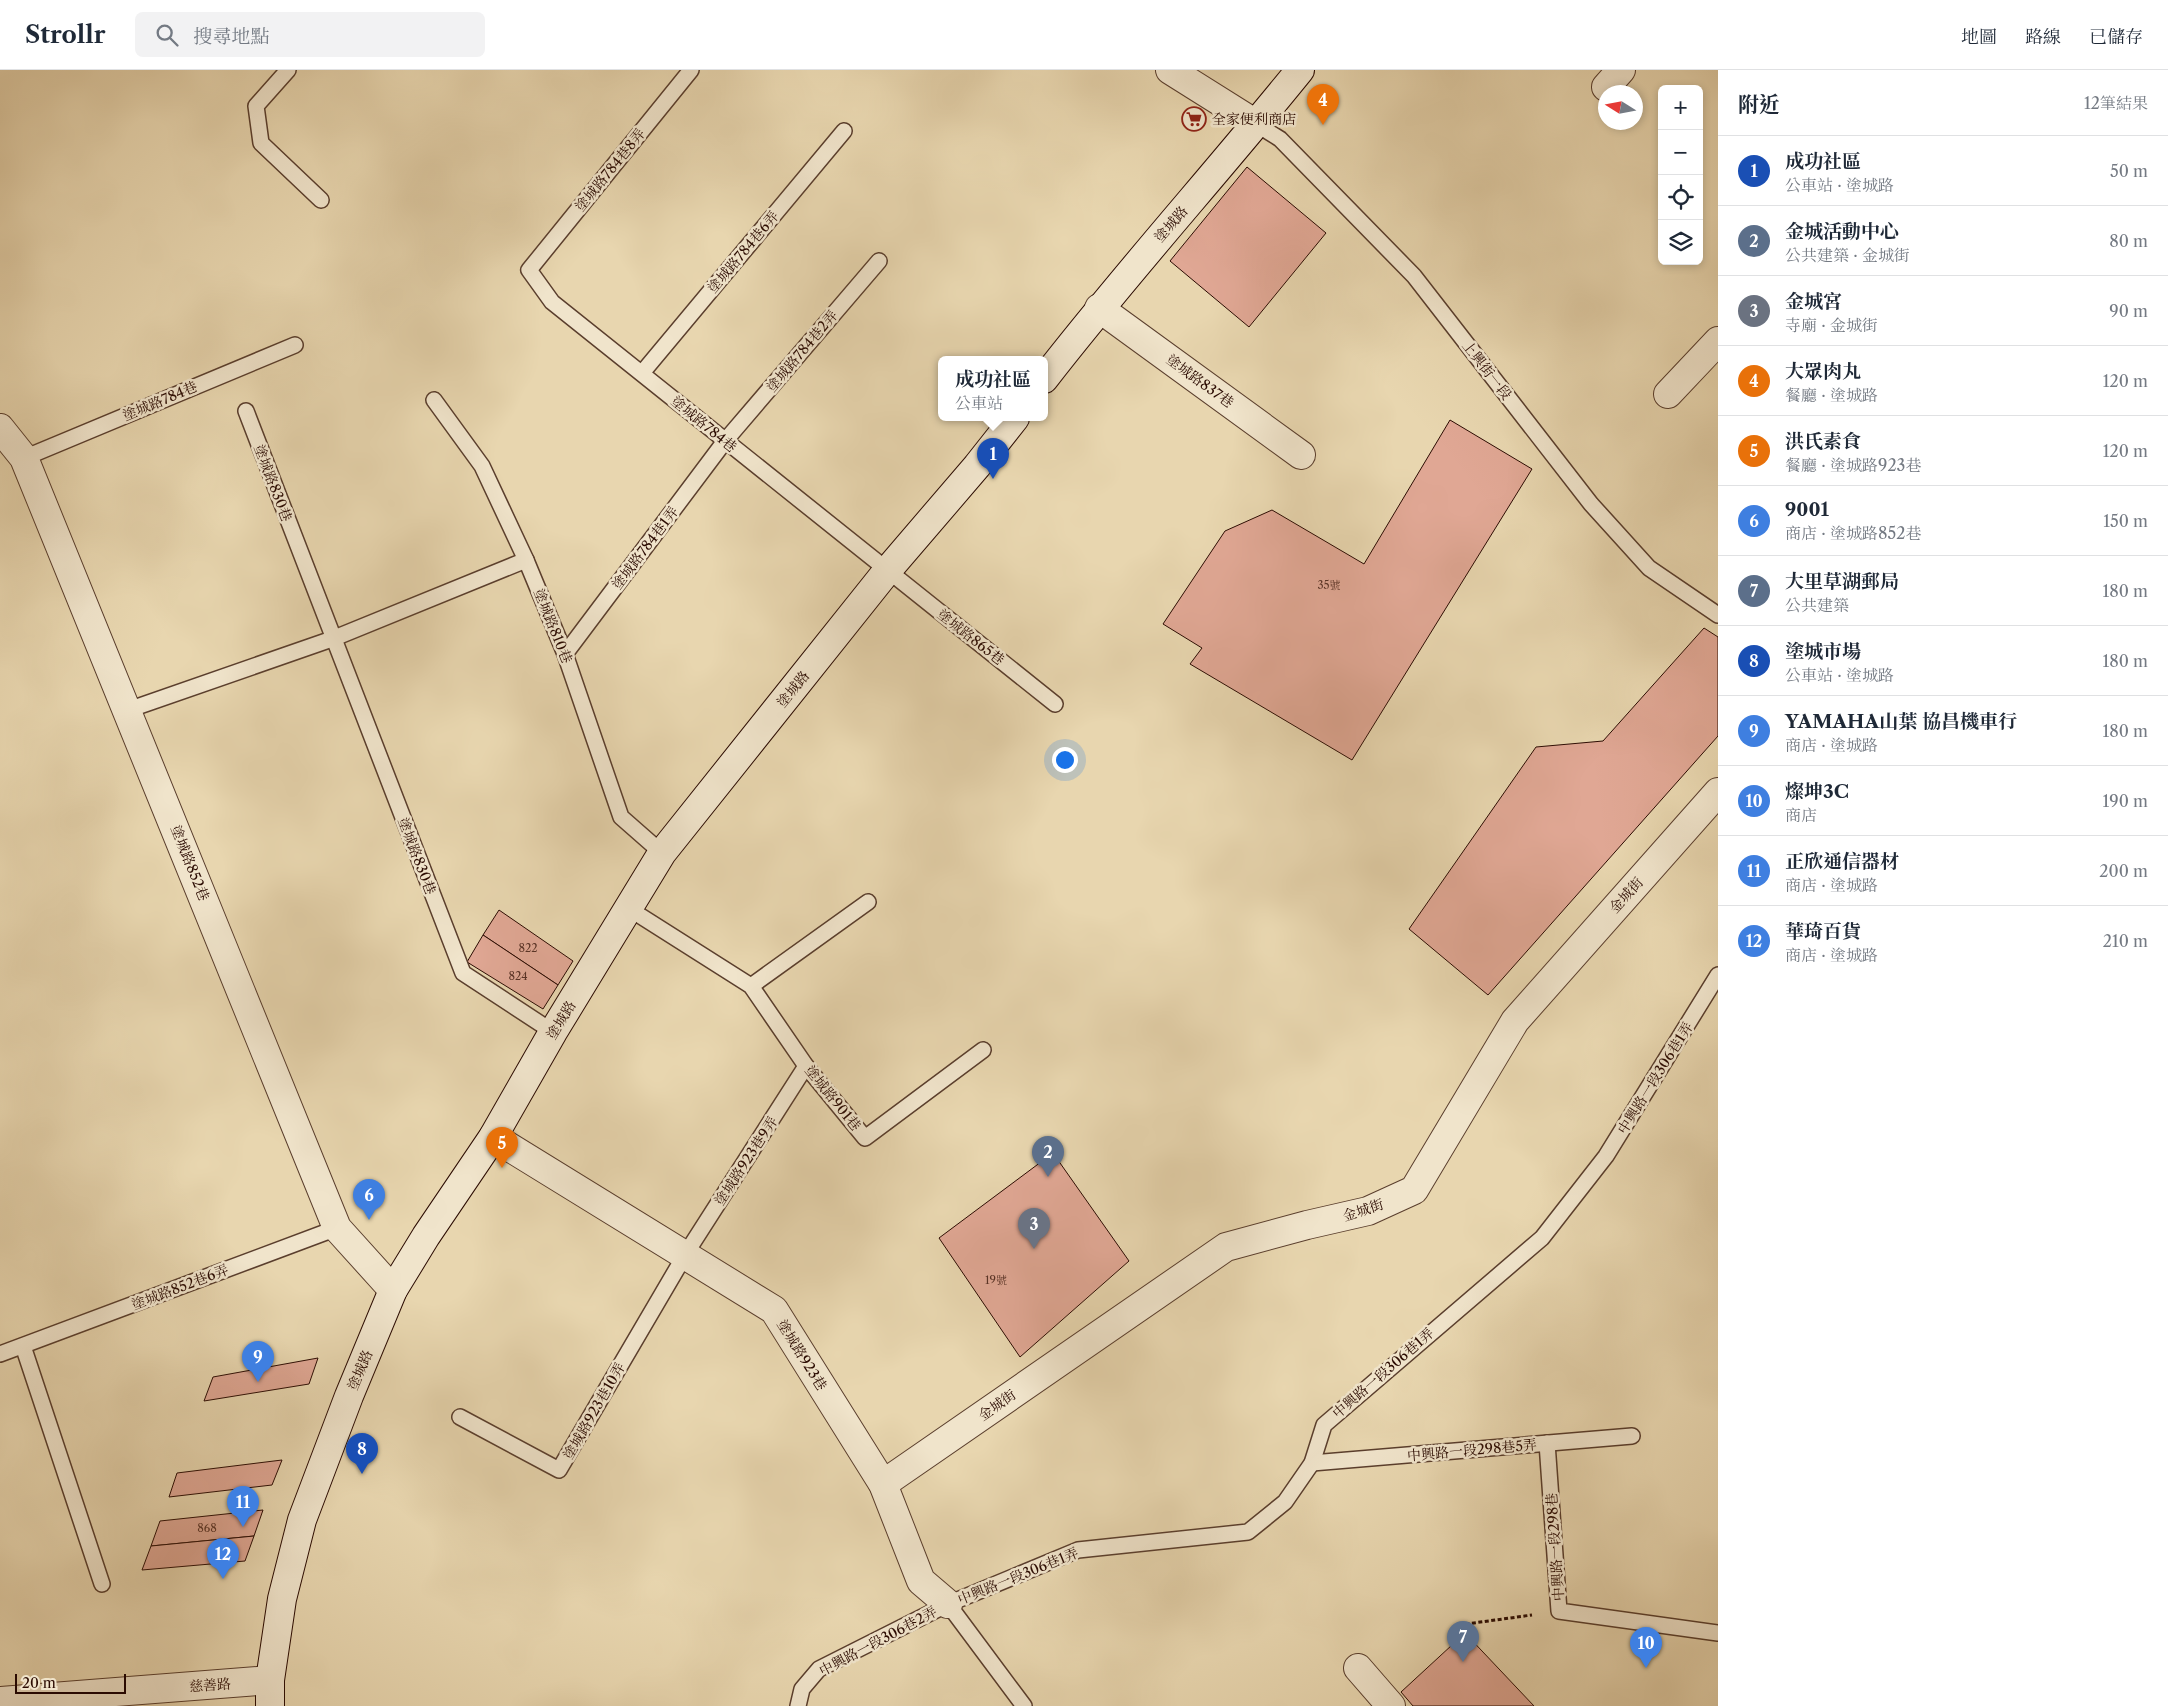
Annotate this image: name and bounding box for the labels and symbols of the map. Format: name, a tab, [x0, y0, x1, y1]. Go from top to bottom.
pin: 4	[1307, 84, 1339, 125]
north arrow	[1598, 85, 1643, 130]
supermarket icon: 全家便利商店	[1181, 106, 1207, 132]
place label: 全家便利商店	[1212, 110, 1296, 128]
street label: 塗城路784巷8弄	[571, 125, 649, 215]
street label: 塗城路	[1150, 202, 1192, 246]
street label: 塗城路784巷6弄	[703, 207, 783, 297]
street label: 塗城路784巷2弄	[763, 306, 841, 396]
street label: 上興街一段	[1458, 337, 1516, 403]
street label: 塗城路837巷	[1163, 351, 1237, 411]
street label: 塗城路784巷	[120, 377, 200, 425]
street label: 塗城路784巷	[668, 392, 740, 456]
pin: 1	[977, 438, 1009, 479]
street label: 塗城路830巷	[250, 442, 296, 524]
street label: 塗城路784巷1弄	[608, 503, 682, 593]
house number: 35號	[1317, 578, 1341, 592]
street label: 塗城路810巷	[530, 586, 576, 666]
street label: 塗城路865巷	[934, 605, 1008, 669]
street label: 塗城路	[773, 667, 813, 711]
your location	[1052, 747, 1078, 773]
street label: 塗城路830巷	[394, 815, 440, 897]
street label: 塗城路852巷	[167, 823, 213, 903]
street label: 金城街	[1605, 873, 1647, 917]
house number: 822	[518, 941, 538, 955]
house number: 824	[508, 969, 528, 983]
street label: 塗城路	[542, 997, 580, 1043]
street label: 中興路一段306巷1弄	[1613, 1019, 1697, 1137]
street label: 塗城路901巷	[801, 1062, 865, 1134]
street label: 塗城路923巷9弄	[711, 1113, 781, 1209]
pin: 5	[486, 1127, 518, 1168]
pin: 2	[1032, 1136, 1064, 1177]
pin: 6	[353, 1179, 385, 1220]
street label: 金城街	[1340, 1195, 1386, 1225]
pin: 3	[1018, 1208, 1050, 1249]
street label: 塗城路852巷6弄	[129, 1260, 231, 1314]
house number: 19號	[985, 1273, 1007, 1287]
street label: 塗城路923巷	[773, 1316, 831, 1394]
street label: 中興路一段306巷1弄	[1329, 1324, 1437, 1422]
pin: 9	[242, 1341, 274, 1382]
street label: 塗城路	[344, 1347, 376, 1393]
street label: 塗城路923巷10弄	[559, 1359, 629, 1463]
street label: 金城街	[975, 1386, 1019, 1424]
pin: 8	[346, 1433, 378, 1474]
street label: 中興路一段298巷5弄	[1406, 1435, 1538, 1465]
pin: 11	[227, 1486, 259, 1527]
street label: 中興路一段298巷	[1542, 1492, 1568, 1602]
house number: 868	[197, 1521, 217, 1535]
pin: 12	[207, 1538, 239, 1579]
street label: 中興路一段306巷1弄	[955, 1544, 1081, 1608]
street label: 中興路一段306巷2弄	[816, 1602, 940, 1680]
pin: 7	[1447, 1621, 1479, 1662]
pin: 10	[1630, 1627, 1662, 1668]
scale bar	[15, 1671, 126, 1694]
street label: 慈善路	[188, 1675, 232, 1695]

